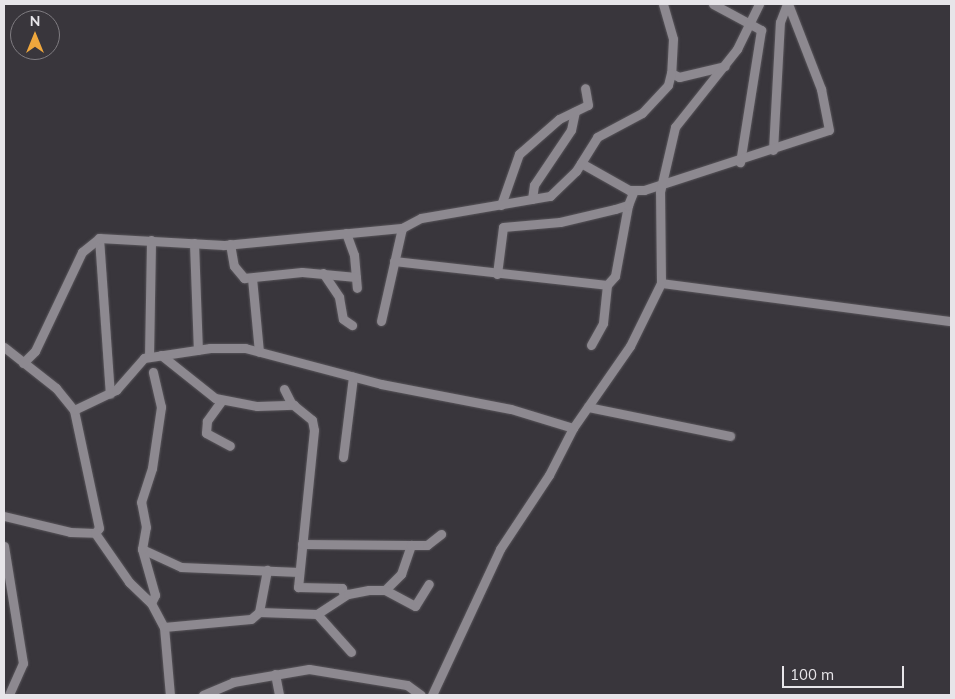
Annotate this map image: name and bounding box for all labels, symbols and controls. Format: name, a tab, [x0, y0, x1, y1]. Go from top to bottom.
north arrow	[10, 10, 60, 60]
text: N	[30, 12, 40, 30]
scale bar	[785, 656, 908, 688]
text: 100 m	[790, 665, 834, 684]

